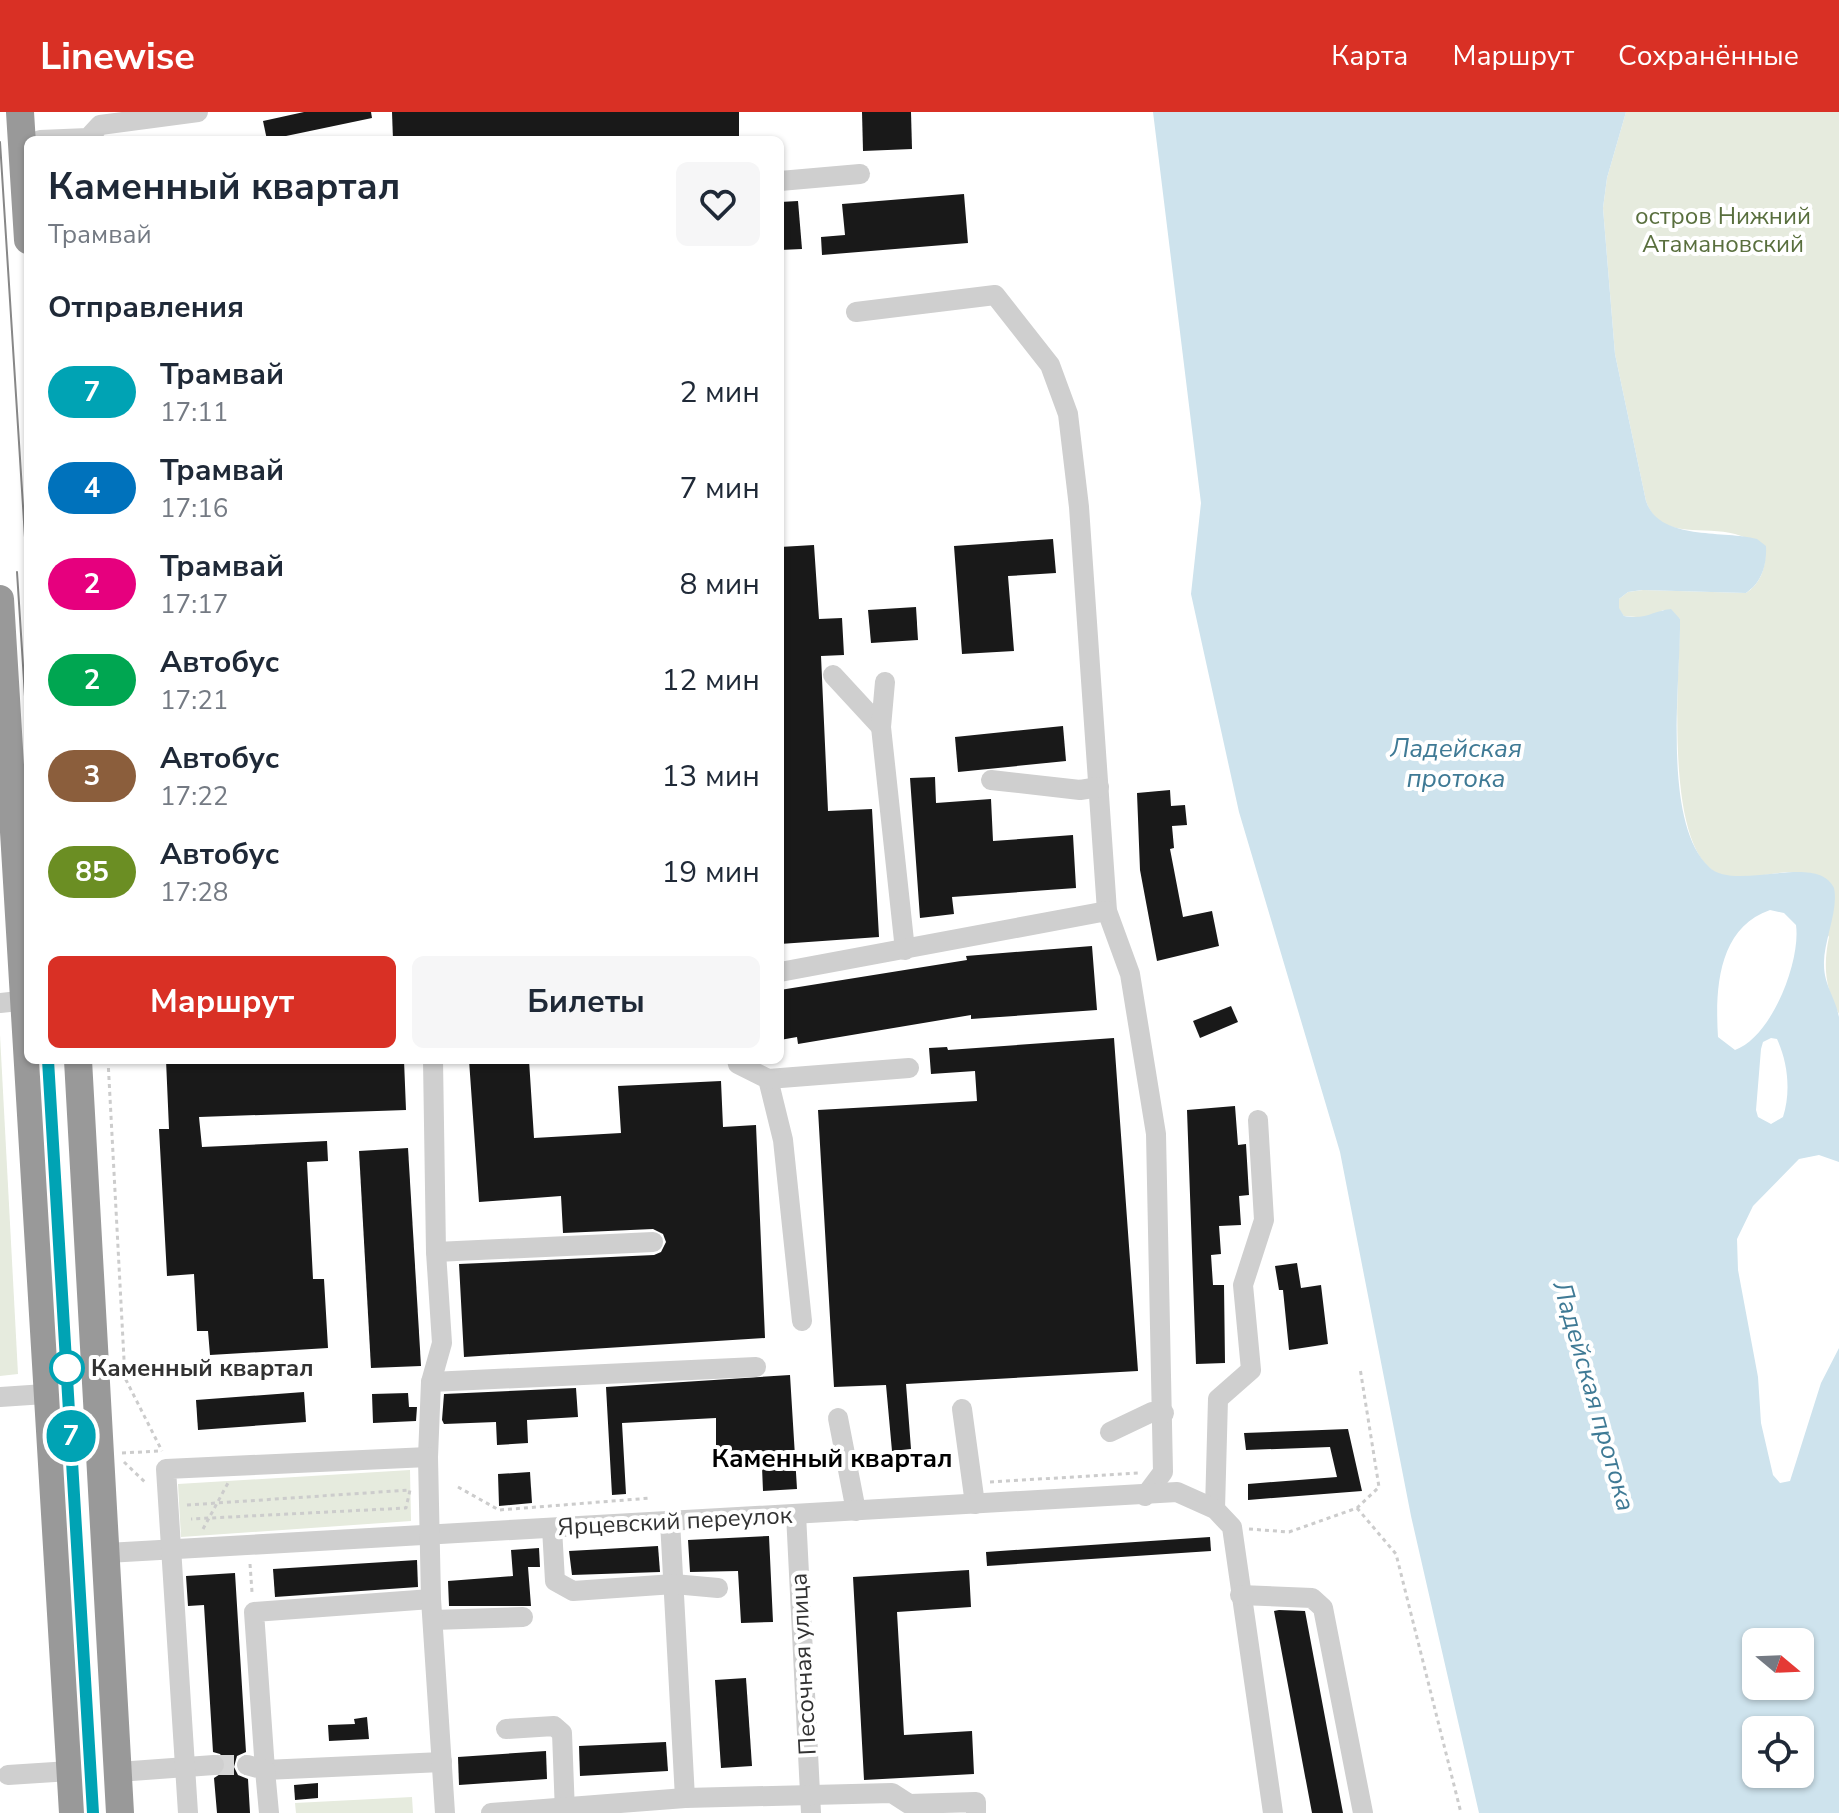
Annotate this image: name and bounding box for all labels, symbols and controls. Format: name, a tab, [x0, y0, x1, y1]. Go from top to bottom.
text: Linewise	[40, 31, 195, 82]
text: Карта	[1331, 37, 1408, 75]
text: Маршрут	[1452, 37, 1574, 75]
text: Сохранённые	[1618, 37, 1799, 75]
text: Каменный квартал	[48, 161, 401, 212]
button: heart	[676, 162, 760, 246]
park label: остров Нижний Атамановский	[1635, 200, 1811, 260]
text: Трамвай	[48, 217, 152, 252]
text: Отправления	[48, 287, 244, 328]
text: Трамвай	[160, 354, 284, 395]
text: 2 мин	[679, 372, 760, 413]
text: 7	[84, 373, 100, 411]
text: 17:11	[160, 395, 228, 430]
text: Трамвай	[160, 450, 284, 491]
text: 7 мин	[679, 468, 760, 509]
text: 4	[84, 469, 100, 507]
text: 17:16	[160, 491, 228, 526]
text: Трамвай	[160, 546, 284, 587]
text: 8 мин	[679, 564, 760, 605]
text: 2	[84, 565, 100, 603]
text: 17:17	[160, 587, 228, 622]
text: Автобус	[160, 642, 279, 683]
text: 12 мин	[661, 660, 760, 701]
text: 2	[84, 661, 100, 699]
text: 17:21	[160, 683, 228, 718]
water label: Ладейская протока	[1389, 731, 1522, 796]
text: Автобус	[160, 738, 279, 779]
text: 13 мин	[661, 756, 760, 797]
text: 3	[84, 757, 100, 795]
text: 17:22	[160, 779, 228, 814]
text: Автобус	[160, 834, 279, 875]
text: 19 мин	[661, 852, 760, 893]
text: 85	[75, 853, 109, 891]
text: 17:28	[160, 875, 228, 910]
button: Маршрут	[48, 956, 396, 1048]
button: Билеты	[412, 956, 760, 1048]
water label: Ладейская протока	[1544, 1276, 1644, 1515]
marker: Каменный квартал	[50, 1351, 84, 1385]
place label: Каменный квартал	[91, 1352, 314, 1384]
line badge: 7	[45, 1410, 97, 1462]
text: 7	[63, 1417, 79, 1455]
district label: Каменный квартал	[711, 1441, 953, 1476]
street label: Ярцевский переулок	[557, 1499, 794, 1543]
street label: Песочная улица	[782, 1572, 824, 1756]
north arrow	[1742, 1628, 1814, 1700]
map controls	[1742, 1628, 1814, 1788]
button: locate	[1742, 1716, 1814, 1788]

